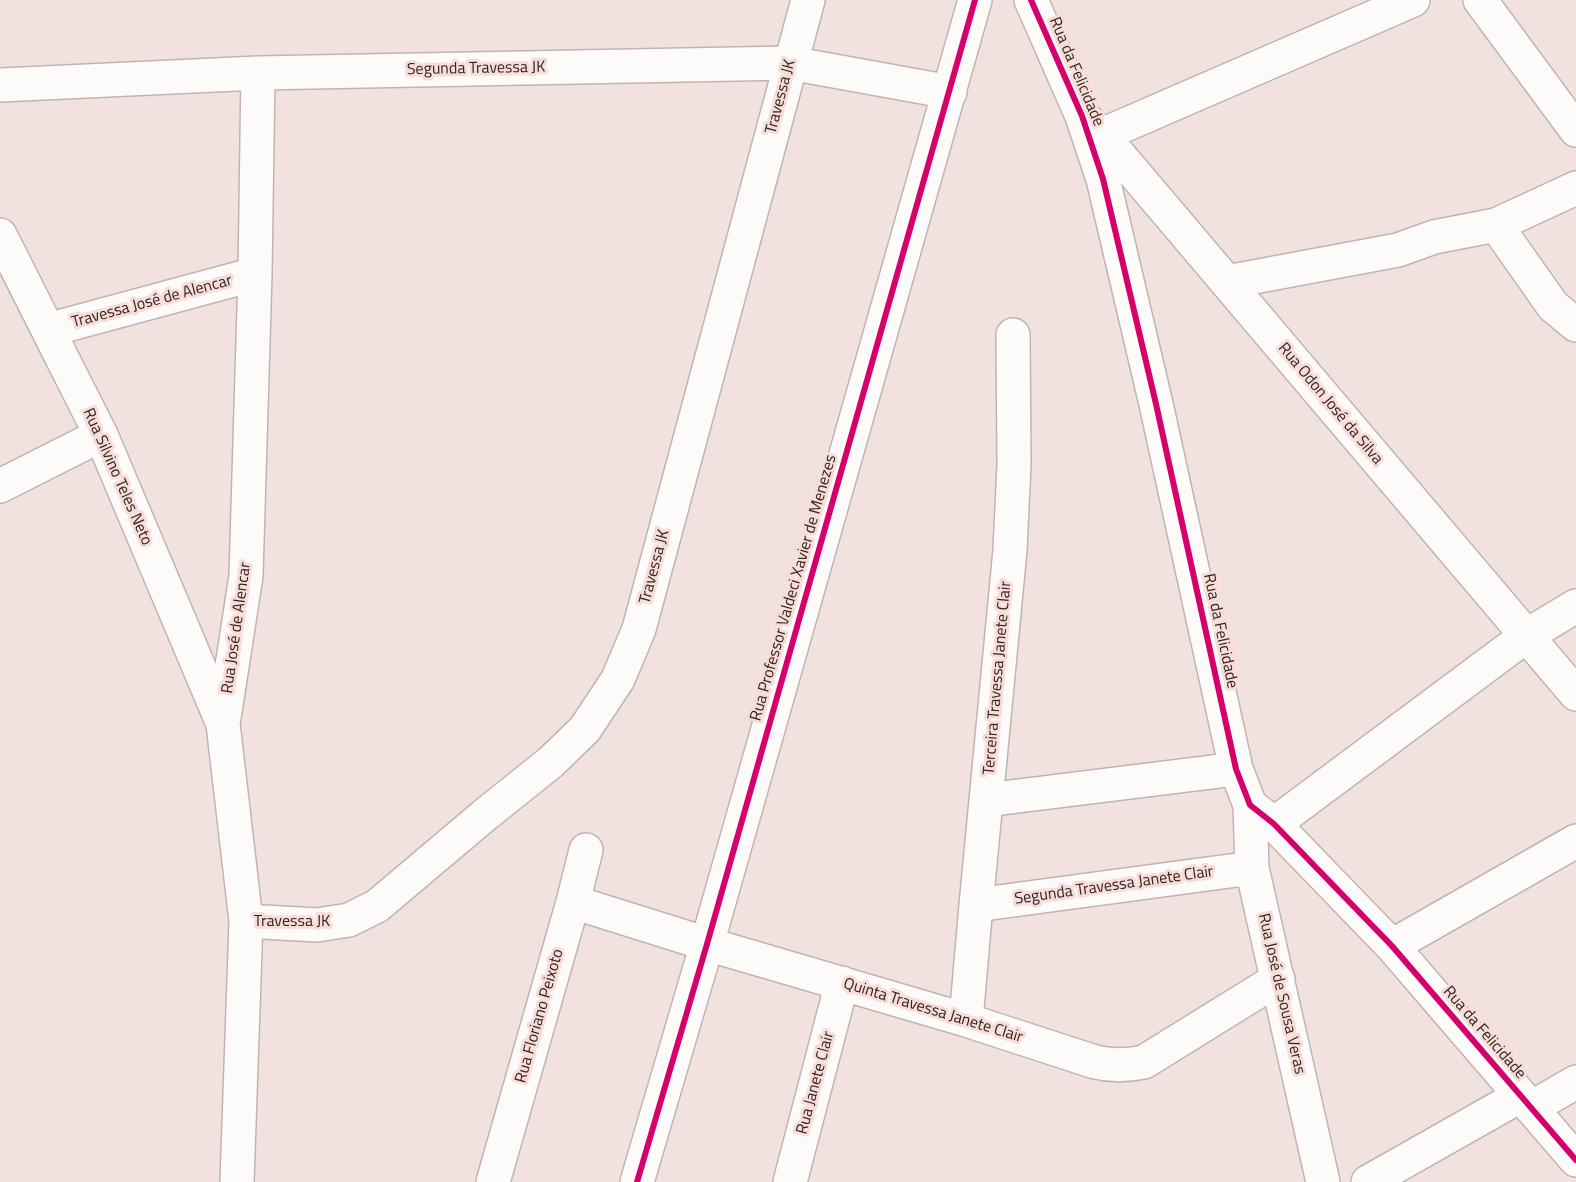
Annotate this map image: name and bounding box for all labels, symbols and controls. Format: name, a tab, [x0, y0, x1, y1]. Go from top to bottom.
street label: Rua da Felicidade	[1044, 15, 1108, 129]
street label: Segunda Travessa JK	[407, 58, 545, 80]
street label: Travessa JK	[762, 58, 800, 136]
street label: Travessa José de Alencar	[70, 271, 234, 333]
street label: Rua Odon José da Silva	[1274, 339, 1386, 469]
street label: Rua Silvino Teles Neto	[78, 405, 156, 549]
street label: Rua Professor Valdeci Xavier de Menezes	[747, 453, 841, 723]
street label: Travessa JK	[636, 528, 674, 606]
street label: Rua José de Alencar	[218, 561, 256, 695]
street label: Rua da Felicidade	[1198, 572, 1242, 690]
street label: Terceira Travessa Janete Clair	[980, 580, 1016, 776]
street label: Segunda Travessa Janete Clair	[1013, 863, 1215, 909]
street label: Travessa JK	[254, 912, 330, 932]
street label: Rua José de Sousa Veras	[1253, 912, 1309, 1076]
street label: Rua Floriano Peixoto	[512, 947, 568, 1085]
street label: Quinta Travessa Janete Clair	[841, 975, 1025, 1047]
street label: Rua da Felicidade	[1438, 983, 1530, 1083]
street label: Rua Janete Clair	[793, 1029, 839, 1137]

